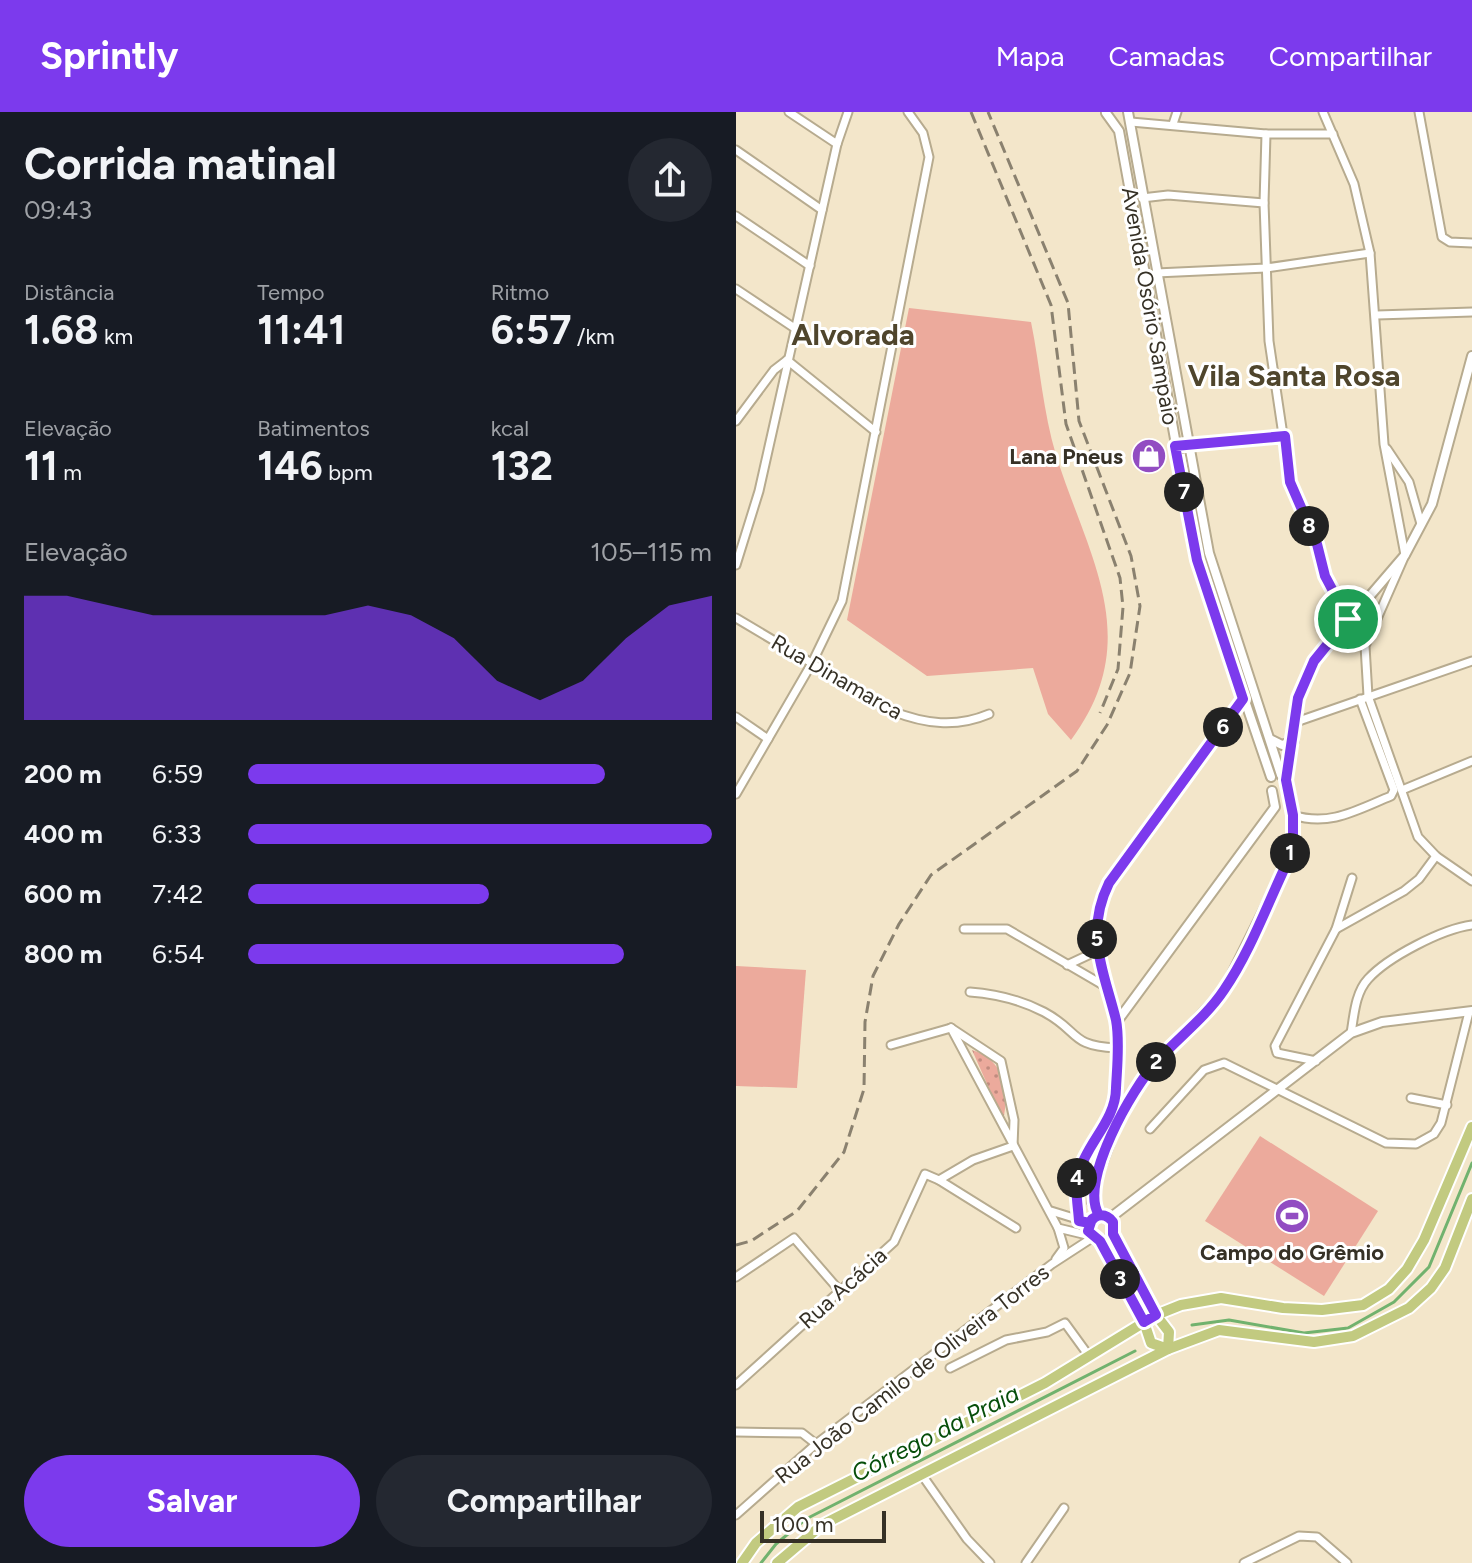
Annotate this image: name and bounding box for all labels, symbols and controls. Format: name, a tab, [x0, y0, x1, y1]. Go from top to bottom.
text: Sprintly	[40, 33, 178, 79]
text: Mapa	[996, 39, 1065, 73]
text: Camadas	[1109, 39, 1225, 73]
text: Compartilhar	[1269, 39, 1432, 73]
text: Corrida matinal	[24, 137, 337, 190]
button: share	[628, 138, 712, 222]
street label: Avenida Osório Sampaio	[1116, 185, 1184, 427]
text: 09:43	[24, 194, 92, 226]
text: Distância	[24, 279, 114, 306]
text: Tempo	[257, 279, 325, 306]
text: Ritmo	[491, 279, 549, 306]
text: 1.68	[24, 306, 98, 354]
text: 11:41	[257, 306, 345, 354]
text: 6:57	[491, 306, 571, 354]
district label: Alvorada	[791, 316, 915, 353]
text: km	[98, 323, 133, 350]
text: /km	[571, 323, 615, 350]
district label: Vila Santa Rosa	[1188, 357, 1400, 394]
text: Elevação	[24, 415, 112, 442]
text: Batimentos	[257, 415, 370, 442]
text: kcal	[491, 415, 529, 442]
shop icon: Lana Pneus	[1130, 437, 1168, 475]
text: 11	[24, 442, 58, 490]
text: 146	[257, 442, 323, 490]
text: 132	[491, 442, 553, 490]
place label: Lana Pneus	[1009, 443, 1123, 470]
text: m	[58, 459, 82, 486]
text: bpm	[323, 459, 373, 486]
pin: 7	[1164, 472, 1204, 512]
text: 7	[1178, 478, 1190, 505]
pin: 8	[1289, 506, 1329, 546]
text: 8	[1302, 512, 1316, 539]
text: Elevação	[24, 536, 128, 568]
text: 105–115 m	[590, 536, 712, 568]
pin	[1314, 585, 1382, 653]
icon: arrive	[1326, 597, 1370, 641]
street label: Rua Dinamarca	[767, 629, 907, 725]
pin: 6	[1203, 707, 1243, 747]
text: 6	[1217, 713, 1229, 740]
text: 200 m	[24, 758, 102, 790]
text: 6:59	[152, 758, 203, 790]
text: 400 m	[24, 818, 103, 850]
text: 6:33	[152, 818, 202, 850]
pin: 1	[1270, 833, 1310, 873]
text: 1	[1285, 839, 1295, 866]
text: 600 m	[24, 878, 102, 910]
text: 7:42	[152, 878, 203, 910]
pin: 5	[1077, 919, 1117, 959]
text: 5	[1091, 925, 1103, 952]
text: 800 m	[24, 938, 102, 970]
text: 6:54	[152, 938, 204, 970]
pin: 2	[1136, 1042, 1176, 1082]
text: 2	[1150, 1048, 1162, 1075]
pin: 4	[1057, 1158, 1097, 1198]
text: 4	[1070, 1164, 1084, 1191]
sports icon: Campo do Grêmio	[1273, 1197, 1311, 1235]
place label: Campo do Grêmio	[1200, 1239, 1384, 1266]
street label: Rua Acácia	[794, 1242, 892, 1334]
street label: Rua João Camilo de Oliveira Torres	[770, 1259, 1054, 1489]
pin: 3	[1100, 1259, 1140, 1299]
text: 3	[1114, 1265, 1126, 1292]
water label: Córrego da Praia	[846, 1378, 1024, 1488]
button: Salvar	[24, 1455, 360, 1547]
button: Compartilhar	[376, 1455, 712, 1547]
scale bar	[760, 1507, 886, 1543]
text: 100 m	[772, 1511, 833, 1538]

